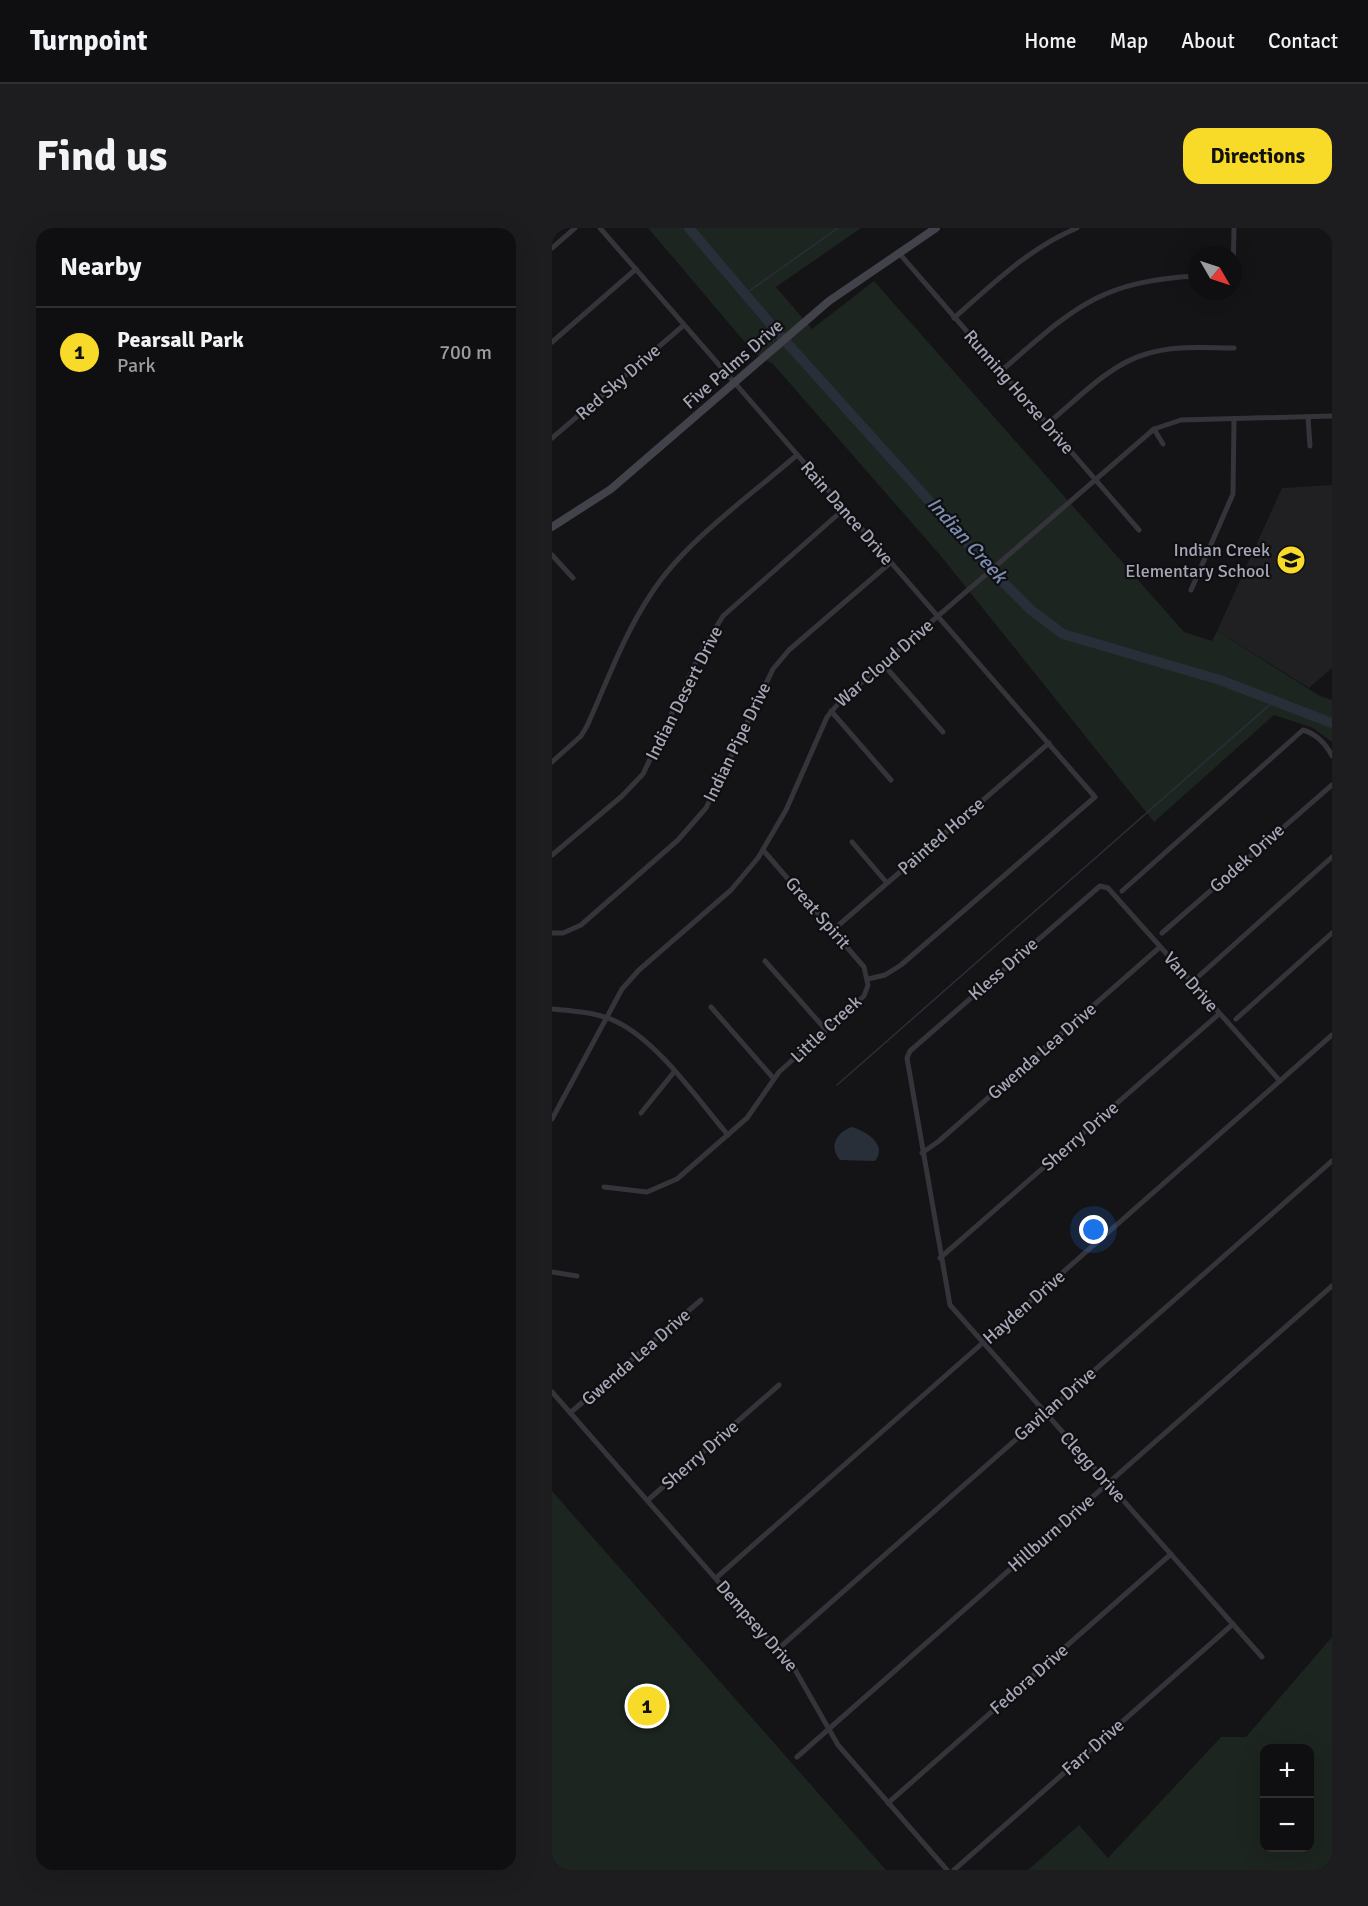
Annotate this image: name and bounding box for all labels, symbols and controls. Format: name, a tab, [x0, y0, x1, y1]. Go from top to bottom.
text: Turnpoint	[30, 24, 147, 58]
text: Home	[1024, 28, 1077, 54]
text: Map	[1110, 28, 1148, 54]
text: About	[1181, 28, 1235, 54]
text: Contact	[1268, 28, 1338, 54]
button: Directions	[1183, 128, 1332, 184]
text: Find us	[36, 131, 167, 182]
north arrow	[1188, 246, 1242, 300]
text: Nearby	[60, 251, 141, 283]
street label: Five Palms Drive	[678, 314, 788, 414]
street label: Running Horse Drive	[959, 325, 1079, 459]
text: Pearsall Park	[117, 326, 244, 353]
street label: Red Sky Drive	[571, 339, 665, 425]
text: 1	[74, 340, 85, 365]
text: 700 m	[439, 340, 492, 365]
text: Park	[117, 353, 155, 378]
street label: Rain Dance Drive	[796, 457, 898, 569]
water label: Indian Creek	[922, 492, 1014, 590]
place label: Indian Creek Elementary School	[1125, 539, 1270, 582]
school or university icon: Indian Creek Elementary School	[1275, 544, 1307, 576]
street label: War Cloud Drive	[830, 614, 938, 712]
street label: Indian Desert Drive	[641, 622, 727, 764]
street label: Indian Pipe Drive	[699, 679, 775, 805]
street label: Painted Horse	[893, 792, 989, 880]
street label: Godek Drive	[1205, 819, 1289, 897]
street label: Great Spirit	[781, 872, 855, 954]
street label: Kless Drive	[964, 933, 1042, 1005]
street label: Van Drive	[1159, 947, 1223, 1017]
street label: Little Creek	[786, 991, 866, 1067]
street label: Gwenda Lea Drive	[983, 998, 1101, 1104]
street label: Sherry Drive	[1037, 1096, 1123, 1176]
your location	[1079, 1215, 1108, 1244]
street label: Hayden Drive	[978, 1265, 1070, 1349]
street label: Gwenda Lea Drive	[577, 1304, 695, 1410]
street label: Gavilan Drive	[1009, 1362, 1101, 1446]
street label: Sherry Drive	[657, 1415, 743, 1495]
street label: Clegg Drive	[1055, 1427, 1131, 1507]
street label: Hillburn Drive	[1003, 1489, 1099, 1577]
street label: Dempsey Drive	[711, 1576, 803, 1676]
street label: Fedora Drive	[985, 1639, 1073, 1719]
pin: 1	[628, 1684, 667, 1728]
street label: Farr Drive	[1057, 1714, 1129, 1780]
map controls	[1260, 1744, 1314, 1852]
button: +	[1260, 1744, 1314, 1798]
button: −	[1260, 1798, 1314, 1852]

